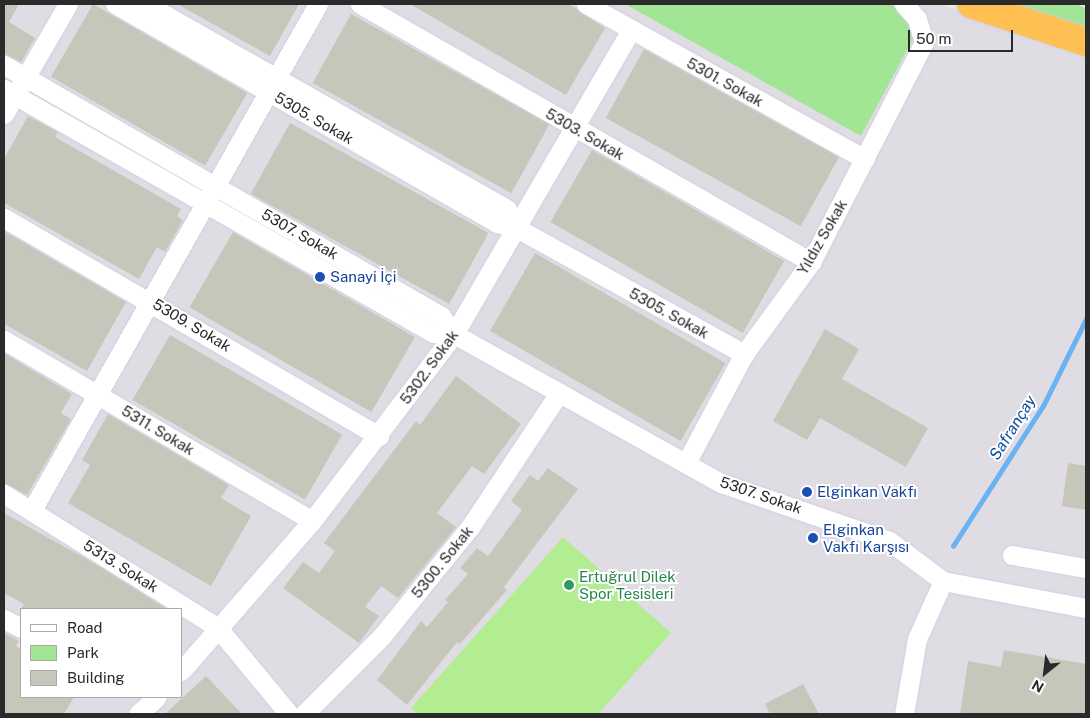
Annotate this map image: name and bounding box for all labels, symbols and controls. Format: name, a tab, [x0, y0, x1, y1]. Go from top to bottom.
scale bar	[910, 20, 1015, 52]
text: 50 m	[916, 30, 951, 47]
street label: 5301. Sokak	[684, 54, 766, 110]
street label: 5305. Sokak	[271, 88, 357, 148]
street label: 5303. Sokak	[542, 104, 628, 164]
street label: Yıldız Sokak	[793, 196, 851, 278]
street label: 5307. Sokak	[258, 205, 342, 263]
place label: Sanayi İçi	[330, 268, 396, 286]
marker: Sanayi İçi	[314, 271, 326, 283]
street label: 5305. Sokak	[626, 284, 712, 342]
street label: 5309. Sokak	[150, 295, 234, 355]
street label: 5302. Sokak	[396, 326, 462, 408]
water label: Safrançay	[986, 392, 1040, 464]
street label: 5311. Sokak	[118, 401, 198, 459]
street label: 5307. Sokak	[718, 473, 804, 517]
place label: Elginkan Vakfı	[817, 483, 917, 501]
marker: Elginkan Vakfı	[801, 486, 813, 498]
place label: Elginkan Vakfı Karşısı	[823, 520, 909, 555]
street label: 5300. Sokak	[407, 522, 477, 602]
marker: Elginkan Vakfı Karşısı	[807, 532, 819, 544]
street label: 5313. Sokak	[80, 536, 162, 596]
place label: Ertuğrul Dilek Spor Tesisleri	[579, 567, 676, 602]
marker: Ertuğrul Dilek Spor Tesisleri	[563, 579, 575, 591]
legend	[20, 608, 182, 698]
text: Road	[67, 619, 103, 636]
text: Park	[67, 644, 99, 661]
north arrow	[1020, 648, 1070, 698]
text: Building	[67, 669, 125, 686]
text: N	[1029, 676, 1046, 696]

